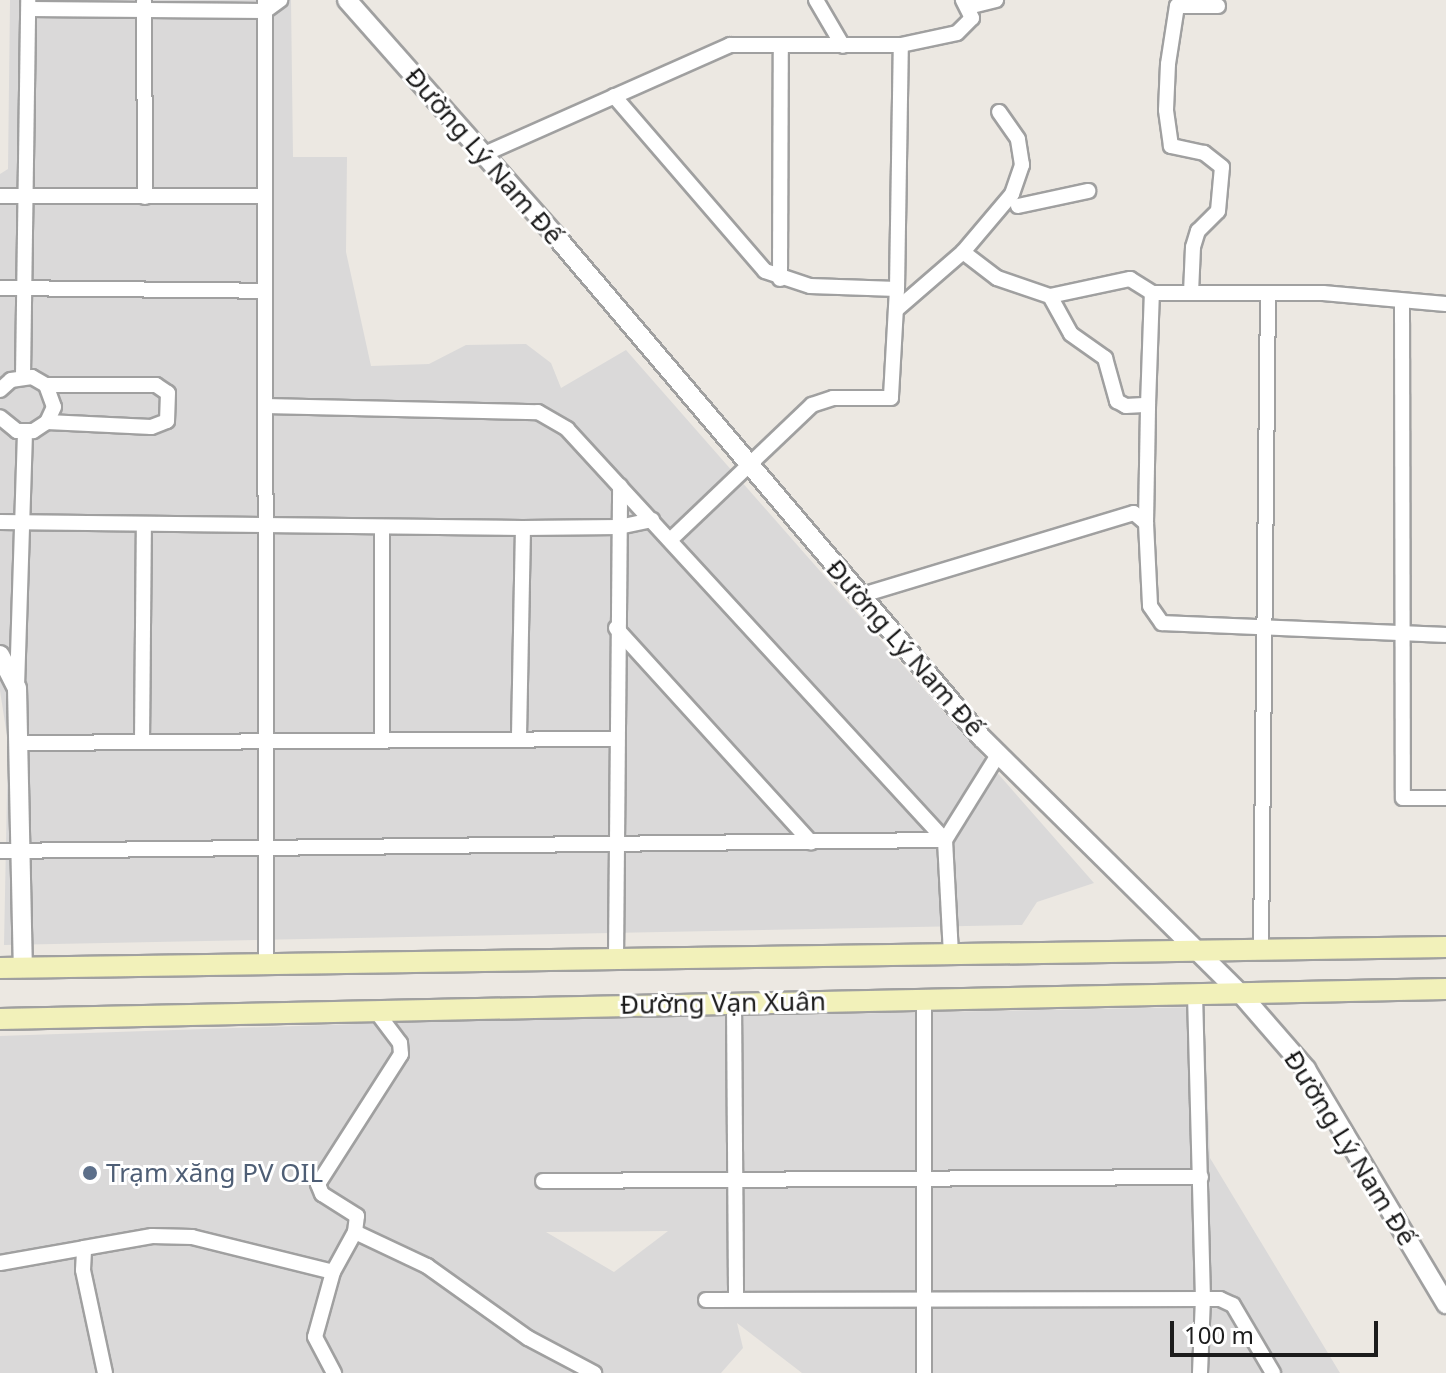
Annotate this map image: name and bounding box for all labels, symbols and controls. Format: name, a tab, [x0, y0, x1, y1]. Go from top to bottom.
street label: Đường Lý Nam Đế	[399, 61, 569, 251]
street label: Đường Lý Nam Đế	[820, 553, 990, 743]
street label: Đường Vạn Xuân	[620, 986, 826, 1020]
street label: Đường Lý Nam Đế	[1277, 1045, 1423, 1251]
place label: Trạm xăng PV OIL	[106, 1157, 323, 1189]
marker: Trạm xăng PV OIL	[81, 1164, 99, 1182]
scale bar	[1174, 1305, 1382, 1355]
text: 100 m	[1184, 1318, 1254, 1351]

